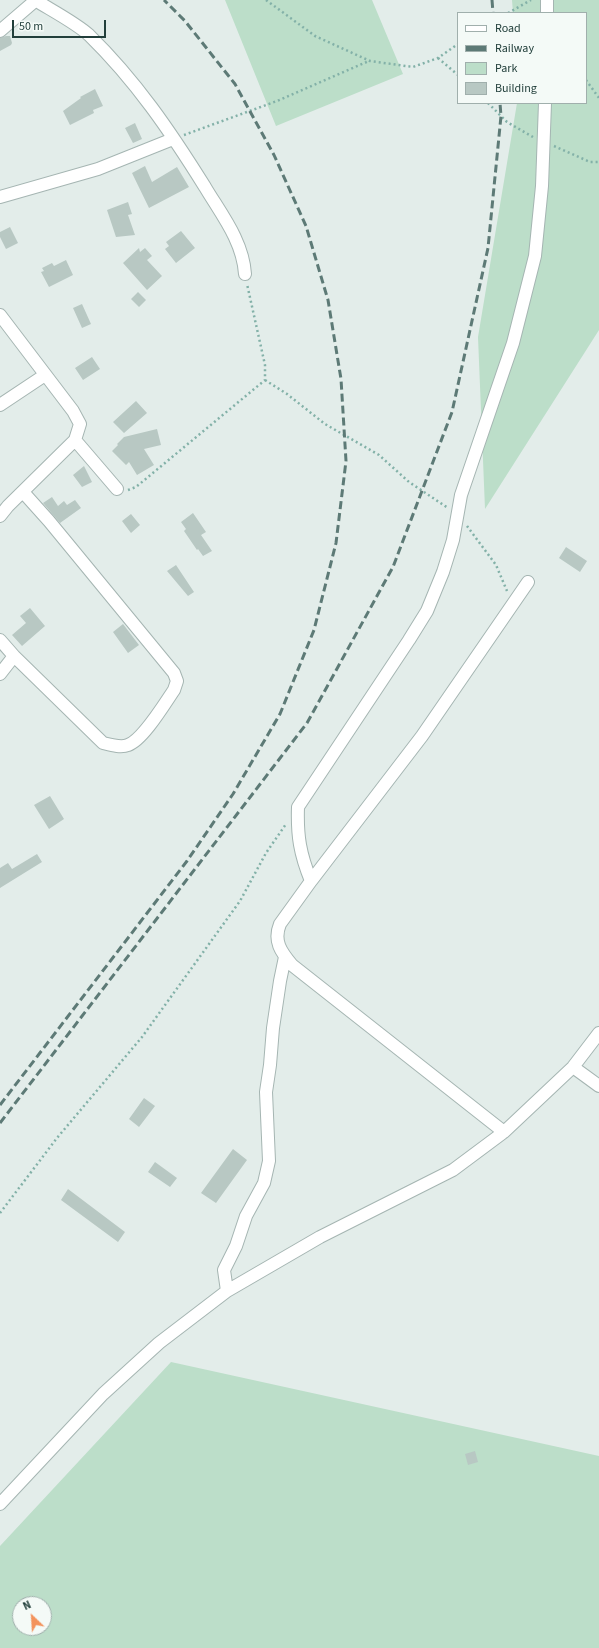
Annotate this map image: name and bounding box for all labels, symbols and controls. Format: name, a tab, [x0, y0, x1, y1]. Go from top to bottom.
scale bar	[14, 12, 108, 38]
legend	[457, 12, 587, 104]
text: 50 m	[19, 18, 43, 35]
text: Road	[495, 20, 521, 37]
text: Railway	[495, 40, 534, 57]
text: Park	[495, 60, 517, 77]
text: Building	[495, 80, 537, 97]
north arrow	[12, 1596, 52, 1636]
text: N	[21, 1597, 34, 1614]

